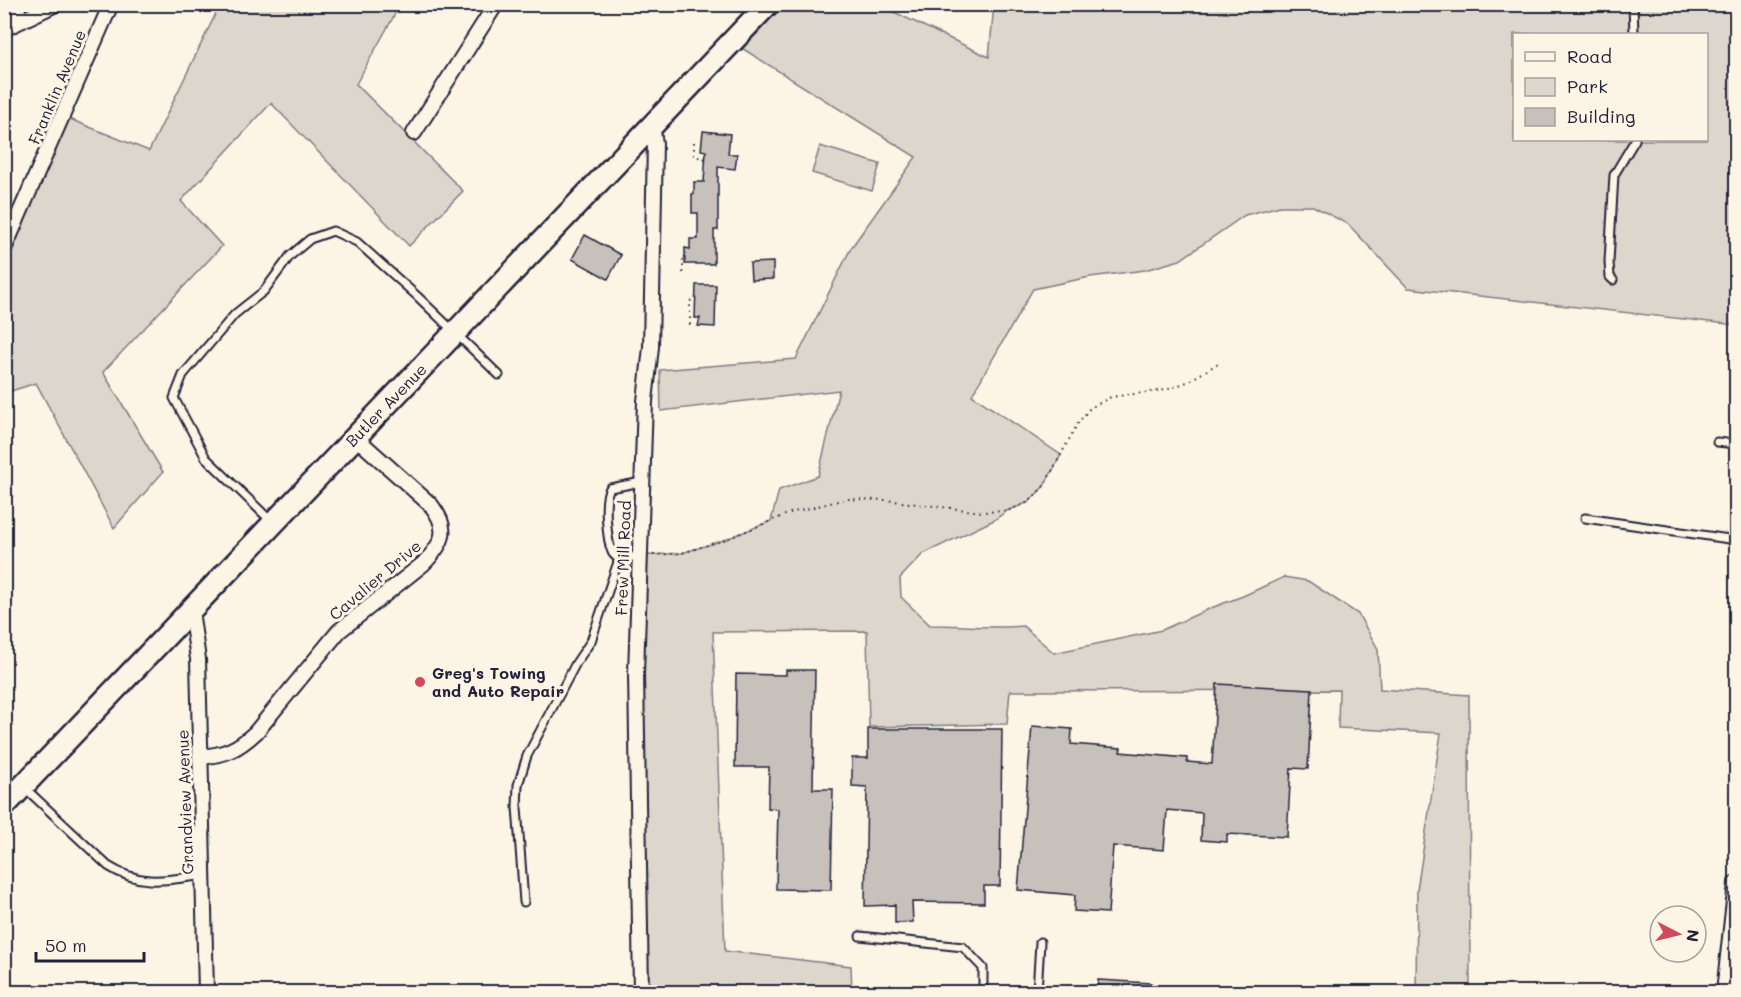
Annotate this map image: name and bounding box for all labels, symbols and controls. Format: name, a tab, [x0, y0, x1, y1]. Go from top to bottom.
street label: Franklin Avenue	[23, 26, 90, 147]
legend	[1513, 33, 1708, 141]
text: Road	[1567, 44, 1612, 68]
text: Park	[1567, 74, 1608, 98]
text: Building	[1567, 104, 1635, 128]
street label: Butler Avenue	[341, 358, 431, 451]
street label: Frew Mill Road	[610, 500, 635, 616]
street label: Cavalier Drive	[324, 535, 425, 624]
place label: Greg's Towing and Auto Repair	[432, 662, 564, 701]
marker: Greg's Towing and Auto Repair	[413, 675, 427, 689]
street label: Grandview Avenue	[171, 729, 198, 875]
north arrow	[1648, 904, 1708, 964]
scale bar	[36, 925, 144, 963]
text: N	[1682, 929, 1705, 943]
text: 50 m	[45, 933, 87, 957]

